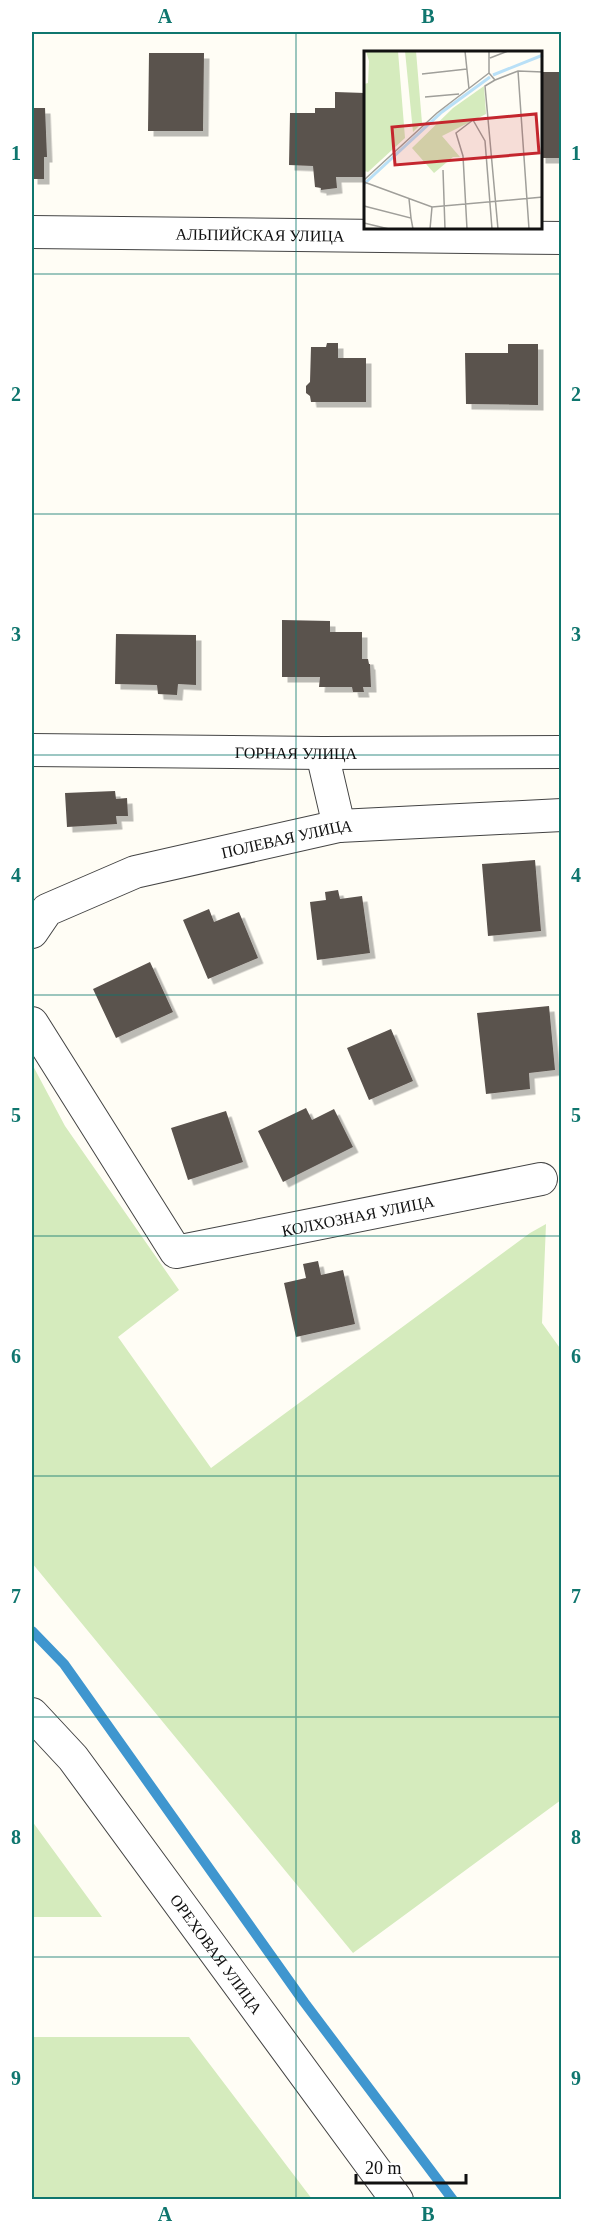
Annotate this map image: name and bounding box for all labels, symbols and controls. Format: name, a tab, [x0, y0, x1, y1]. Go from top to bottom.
text: A	[158, 5, 173, 27]
text: B	[421, 5, 435, 27]
inset map	[364, 51, 542, 230]
text: 1	[11, 142, 21, 164]
text: 1	[571, 142, 581, 164]
street label: АЛЬПИЙСКАЯ УЛИЦА	[175, 225, 345, 245]
text: 2	[11, 383, 21, 405]
text: 2	[571, 383, 581, 405]
text: 3	[11, 623, 21, 645]
text: 3	[571, 623, 581, 645]
street label: ГОРНАЯ УЛИЦА	[235, 744, 358, 762]
street label: ПОЛЕВАЯ УЛИЦА	[220, 817, 353, 861]
text: 4	[11, 864, 21, 886]
text: 4	[571, 864, 581, 886]
text: 5	[11, 1104, 21, 1126]
text: 5	[571, 1104, 581, 1126]
street label: КОЛХОЗНАЯ УЛИЦА	[280, 1192, 436, 1239]
text: 6	[11, 1345, 21, 1367]
text: 6	[571, 1345, 581, 1367]
text: 7	[11, 1585, 21, 1607]
text: 7	[571, 1585, 581, 1607]
text: 8	[11, 1826, 21, 1848]
text: 8	[571, 1826, 581, 1848]
street label: ОРЕХОВАЯ УЛИЦА	[167, 1891, 266, 2017]
text: 9	[11, 2067, 21, 2089]
text: 9	[571, 2067, 581, 2089]
scale bar	[356, 2147, 466, 2185]
text: 20 m	[365, 2158, 402, 2178]
text: A	[158, 2203, 173, 2225]
text: B	[421, 2203, 435, 2225]

